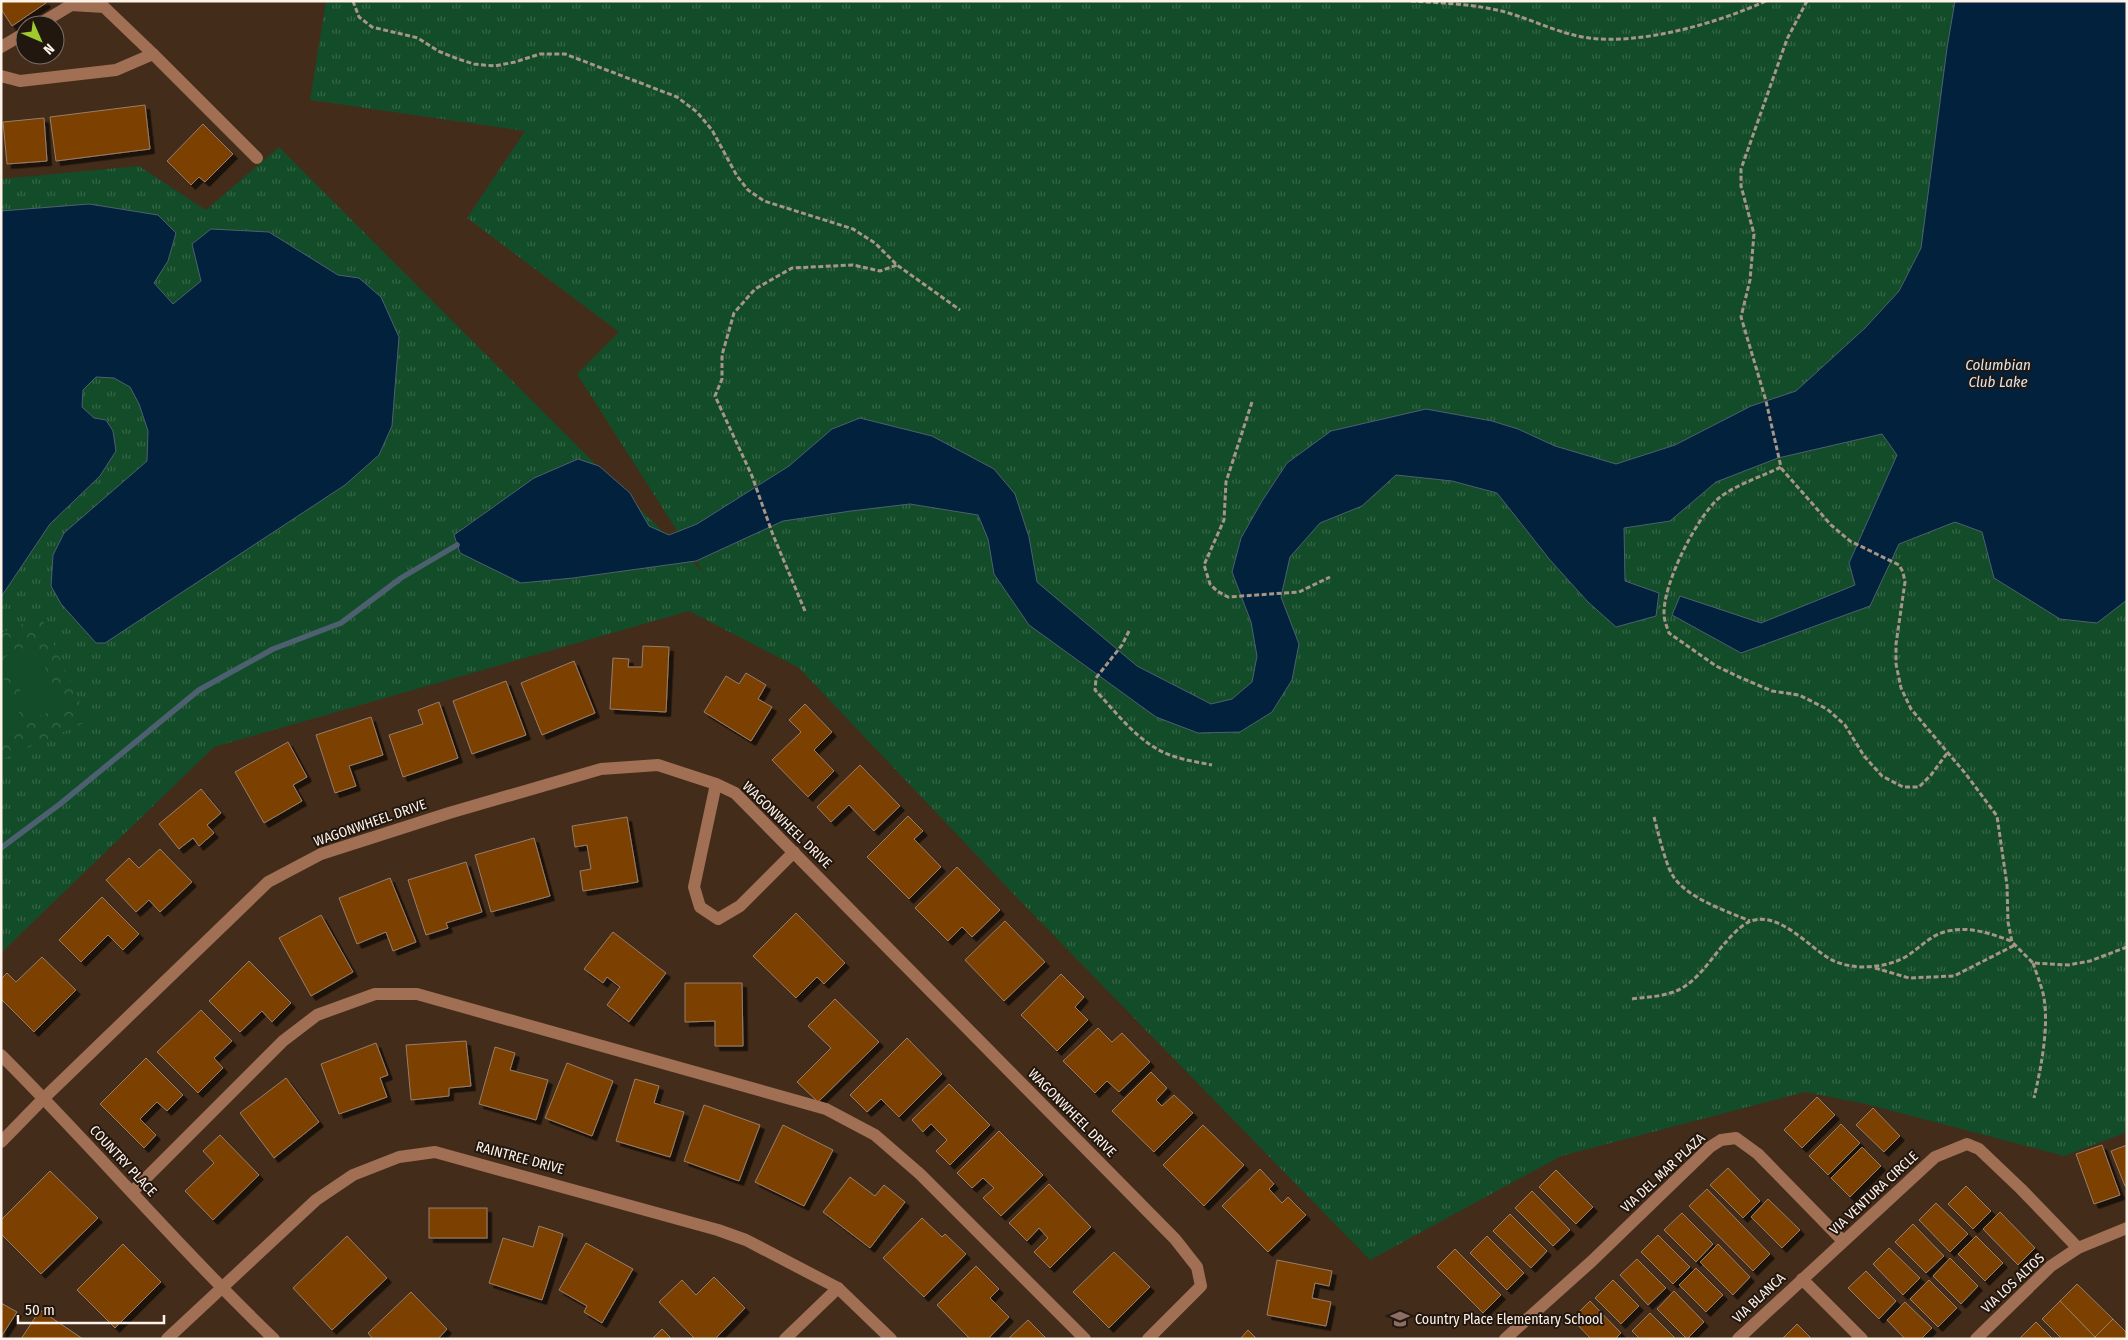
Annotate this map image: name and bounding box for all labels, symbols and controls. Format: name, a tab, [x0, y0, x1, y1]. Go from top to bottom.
north arrow	[15, 15, 65, 65]
text: N	[40, 40, 58, 58]
water label: Columbian Club Lake	[1965, 356, 2031, 391]
street label: WAGONWHEEL DRIVE	[739, 778, 836, 872]
street label: WAGONWHEEL DRIVE	[312, 796, 429, 850]
street label: WAGONWHEEL DRIVE	[1024, 1065, 1120, 1161]
street label: COUNTRY PLACE	[86, 1122, 160, 1200]
street label: VIA DEL MAR PLAZA	[1617, 1129, 1709, 1216]
street label: RAINTREE DRIVE	[474, 1138, 566, 1178]
street label: VIA VENTURA CIRCLE	[1826, 1147, 1922, 1238]
street label: VIA LOS ALTOS	[1978, 1249, 2048, 1317]
street label: VIA BLANCA	[1729, 1269, 1789, 1327]
scale bar	[18, 1292, 164, 1324]
text: 50 m	[25, 1301, 55, 1319]
school or university icon: Country Place Elementary School	[1389, 1308, 1411, 1330]
place label: Country Place Elementary School	[1415, 1311, 1603, 1328]

